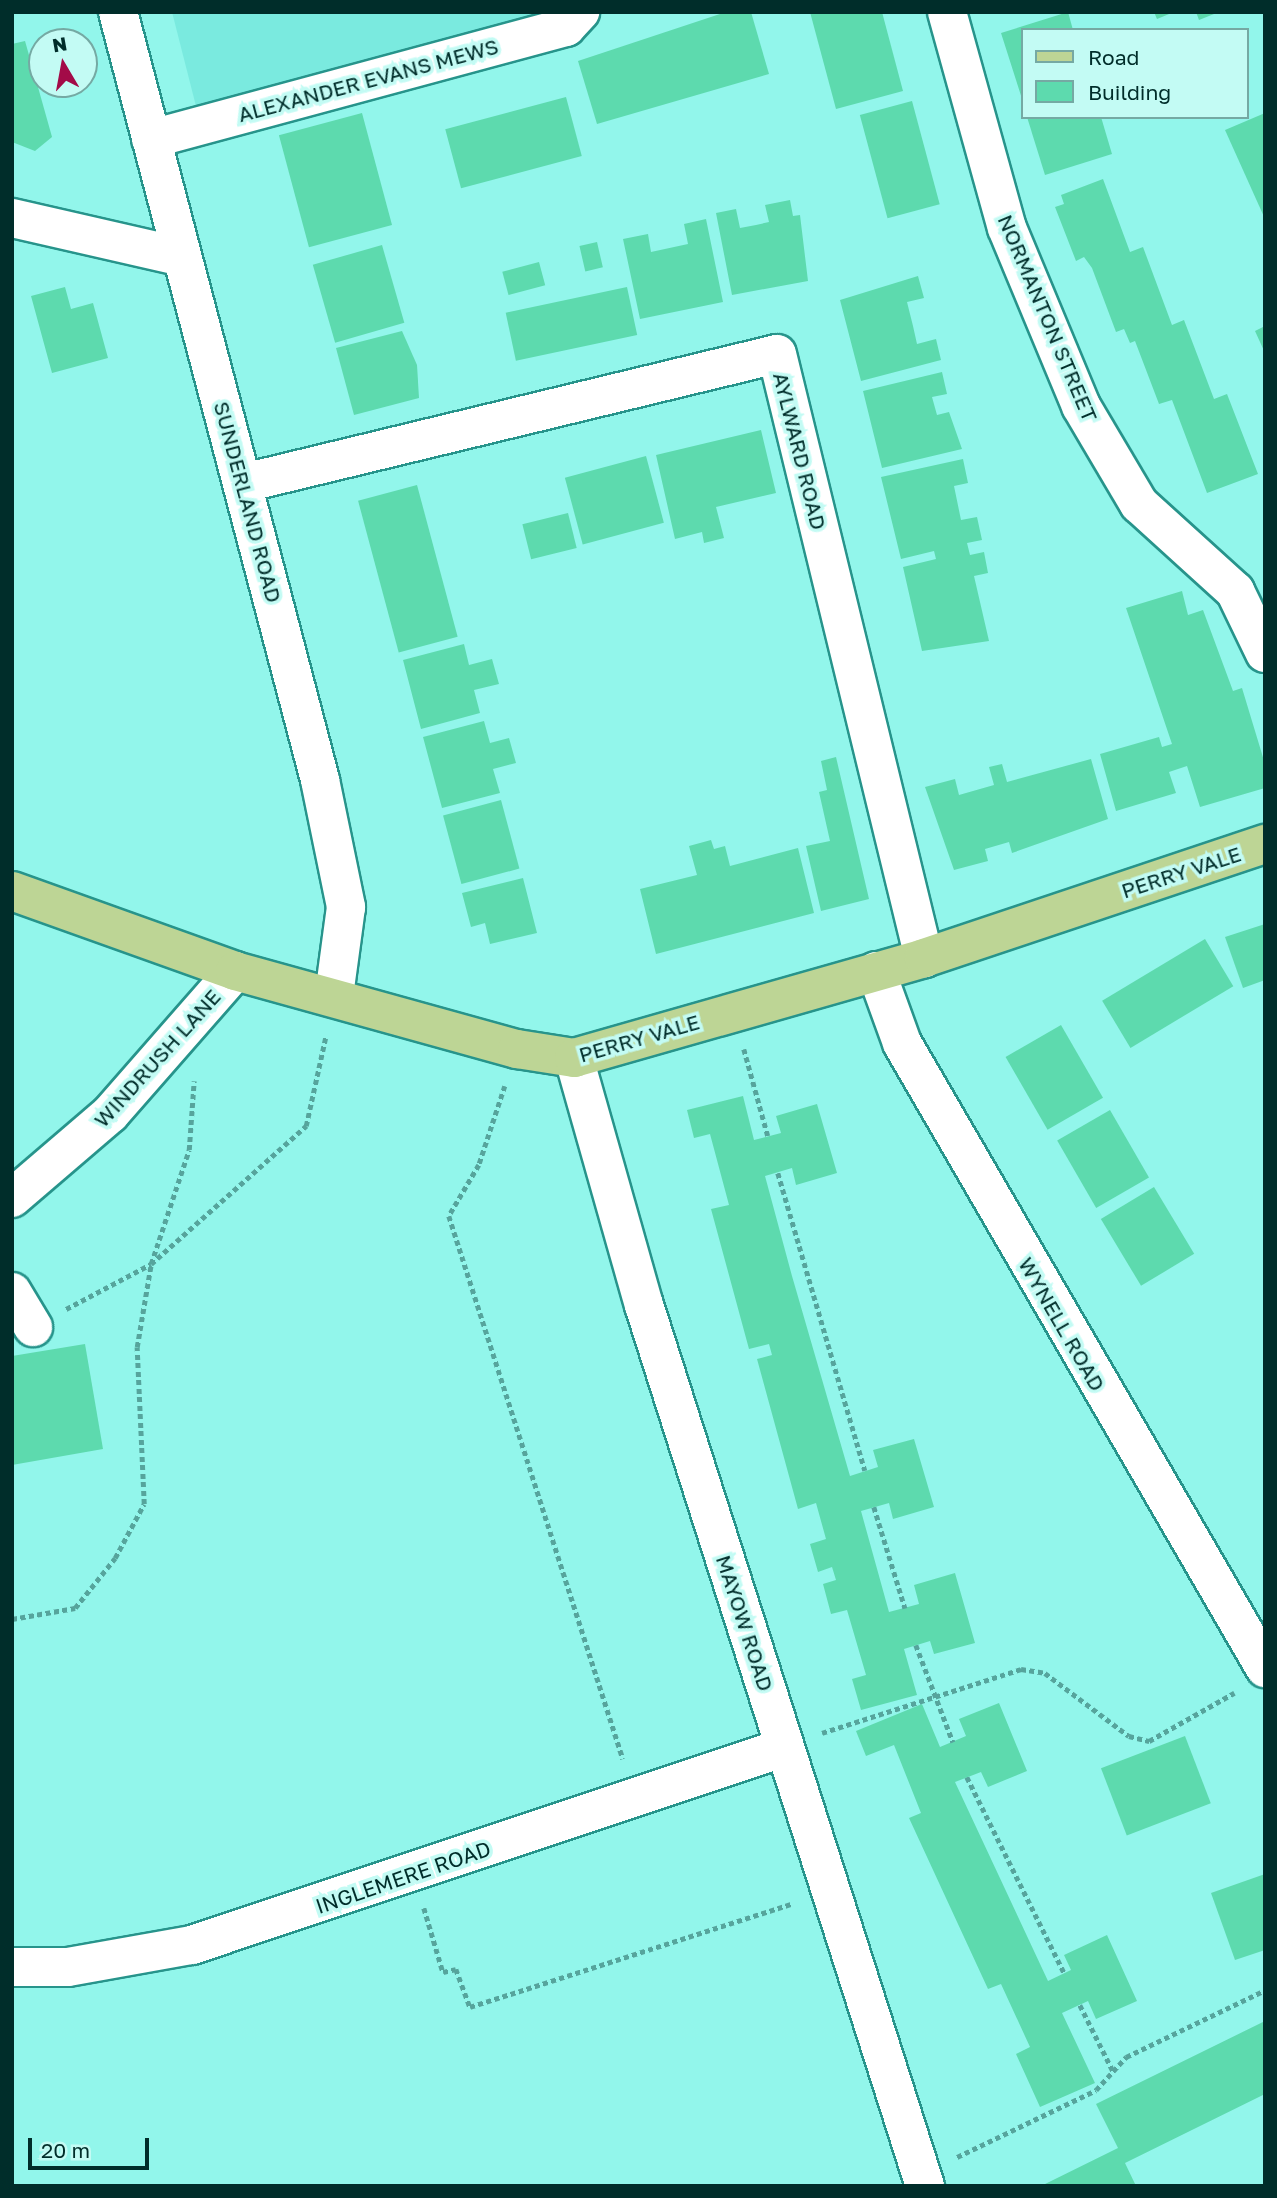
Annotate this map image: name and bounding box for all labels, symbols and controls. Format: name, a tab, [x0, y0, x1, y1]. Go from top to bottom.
north arrow	[28, 28, 98, 98]
legend	[1021, 28, 1249, 119]
text: N	[50, 31, 69, 56]
street label: ALEXANDER EVANS MEWS	[235, 33, 501, 127]
text: Road	[1088, 44, 1139, 70]
text: Building	[1088, 79, 1171, 105]
street label: NORMANTON STREET	[993, 211, 1103, 425]
street label: AYLWARD ROAD	[768, 370, 832, 532]
street label: SUNDERLAND ROAD	[209, 399, 287, 605]
street label: PERRY VALE	[1118, 841, 1244, 903]
street label: WINDRUSH LANE	[88, 984, 226, 1132]
street label: PERRY VALE	[576, 1009, 702, 1067]
street label: WYNELL ROAD	[1014, 1253, 1110, 1395]
street label: MAYOW ROAD	[711, 1552, 779, 1694]
street label: INGLEMERE ROAD	[312, 1835, 494, 1919]
scale bar	[32, 2124, 152, 2168]
text: 20 m	[41, 2137, 90, 2163]

